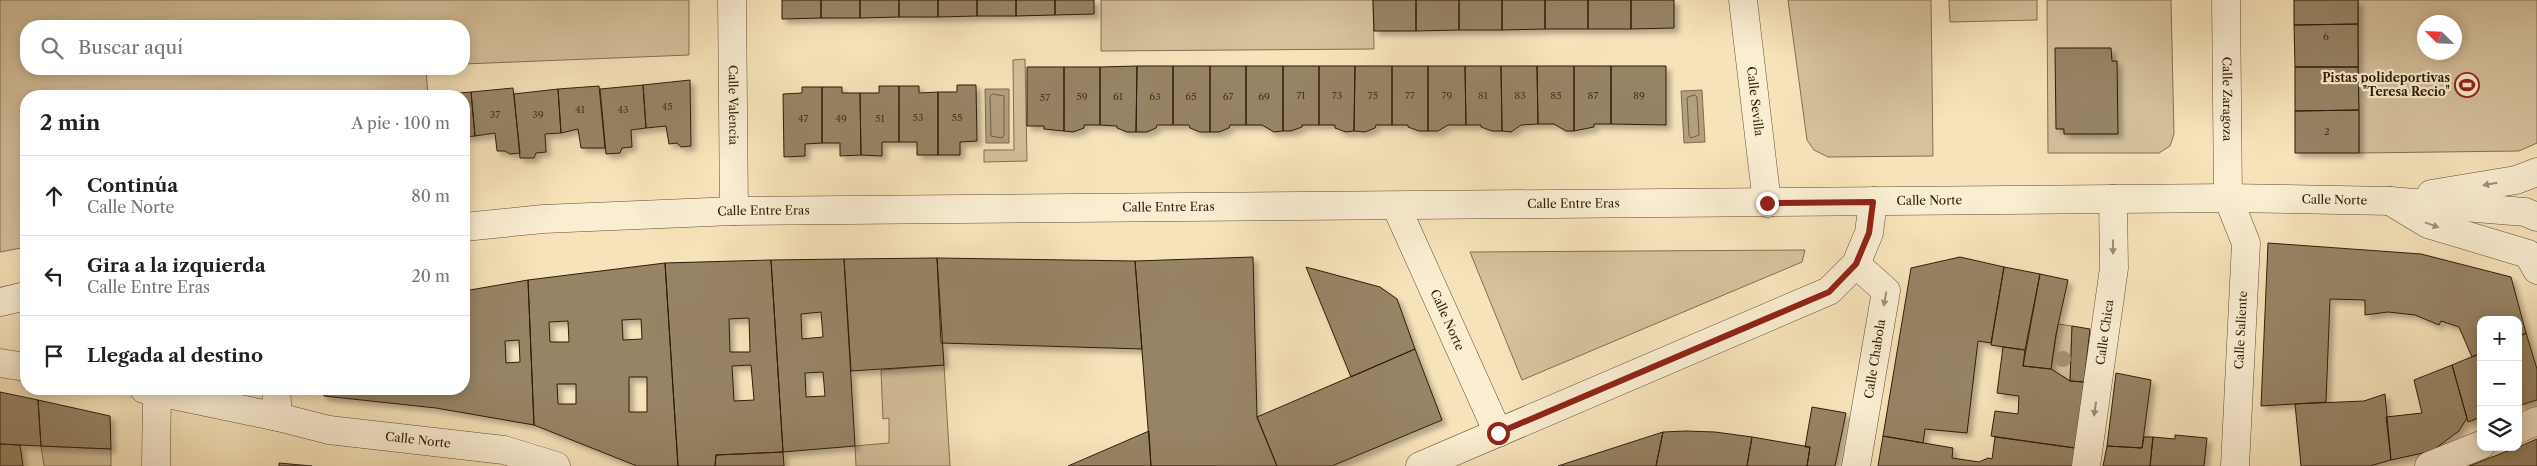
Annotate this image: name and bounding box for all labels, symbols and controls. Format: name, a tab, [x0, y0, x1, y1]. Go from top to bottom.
north arrow	[2417, 15, 2462, 60]
search box	[20, 20, 470, 75]
house number: 6	[2323, 30, 2329, 43]
icon: search	[38, 34, 66, 62]
text: Buscar aquí	[78, 36, 183, 59]
street label: Calle Zaragoza	[2220, 57, 2235, 142]
street label: Calle Valencia	[726, 65, 741, 146]
street label: Calle Sevilla	[1744, 66, 1767, 138]
place label: Pistas polideportivas "Teresa Recio"	[2322, 70, 2450, 99]
sports icon: Pistas polideportivas "Teresa Recio"	[2454, 72, 2480, 98]
house number: 71	[1296, 89, 1306, 102]
house number: 73	[1332, 89, 1342, 102]
house number: 75	[1368, 89, 1378, 102]
house number: 77	[1405, 89, 1415, 102]
house number: 79	[1442, 89, 1453, 102]
house number: 81	[1478, 89, 1489, 102]
house number: 83	[1514, 89, 1526, 102]
house number: 85	[1550, 89, 1562, 102]
house number: 87	[1588, 89, 1598, 102]
house number: 89	[1633, 89, 1645, 102]
house number: 59	[1076, 90, 1088, 103]
house number: 61	[1113, 90, 1124, 103]
house number: 63	[1149, 90, 1161, 103]
house number: 65	[1185, 90, 1197, 103]
house number: 67	[1223, 90, 1233, 103]
house number: 69	[1258, 90, 1270, 103]
house number: 57	[1040, 91, 1050, 104]
house number: 45	[661, 100, 673, 113]
house number: 41	[575, 103, 586, 116]
house number: 43	[617, 103, 629, 116]
house number: 37	[490, 108, 500, 121]
house number: 39	[532, 108, 544, 121]
text: 2 min	[40, 110, 100, 135]
house number: 53	[913, 111, 923, 124]
house number: 55	[952, 111, 962, 124]
house number: 47	[798, 112, 808, 125]
house number: 49	[835, 112, 847, 125]
house number: 51	[875, 112, 886, 125]
text: A pie · 100 m	[352, 113, 450, 133]
house number: 2	[2324, 125, 2330, 138]
text: Continúa	[87, 174, 178, 197]
one-way arrow	[2482, 181, 2498, 189]
icon: ahead	[40, 182, 68, 210]
text: 80 m	[411, 186, 450, 206]
street label: Calle Norte	[2301, 191, 2368, 208]
route end	[1756, 192, 1779, 215]
street label: Calle Norte	[1896, 192, 1963, 208]
street label: Calle Entre Eras	[1527, 195, 1620, 211]
text: Calle Norte	[87, 197, 174, 217]
street label: Calle Entre Eras	[1122, 199, 1215, 215]
street label: Calle Entre Eras	[717, 202, 810, 219]
one-way arrow	[2425, 222, 2440, 229]
one-way arrow	[2109, 240, 2117, 256]
text: Gira a la izquierda	[87, 254, 266, 277]
icon: left	[40, 262, 68, 290]
text: 20 m	[411, 266, 450, 286]
text: Calle Entre Eras	[87, 277, 210, 297]
street label: Calle Norte	[1427, 287, 1468, 353]
street label: Calle Saliente	[2231, 290, 2250, 370]
one-way arrow	[1880, 291, 1888, 307]
street label: Calle Chica	[2092, 298, 2117, 366]
map controls	[2477, 316, 2522, 451]
button: +	[2477, 316, 2522, 361]
street label: Calle Chabola	[1861, 317, 1888, 400]
icon: arrive	[40, 342, 68, 370]
text: Llegada al destino	[87, 344, 263, 367]
button: −	[2477, 361, 2522, 406]
one-way arrow	[2091, 401, 2099, 417]
button: layers	[2477, 406, 2522, 451]
route start	[1487, 422, 1510, 445]
street label: Calle Norte	[384, 428, 452, 451]

